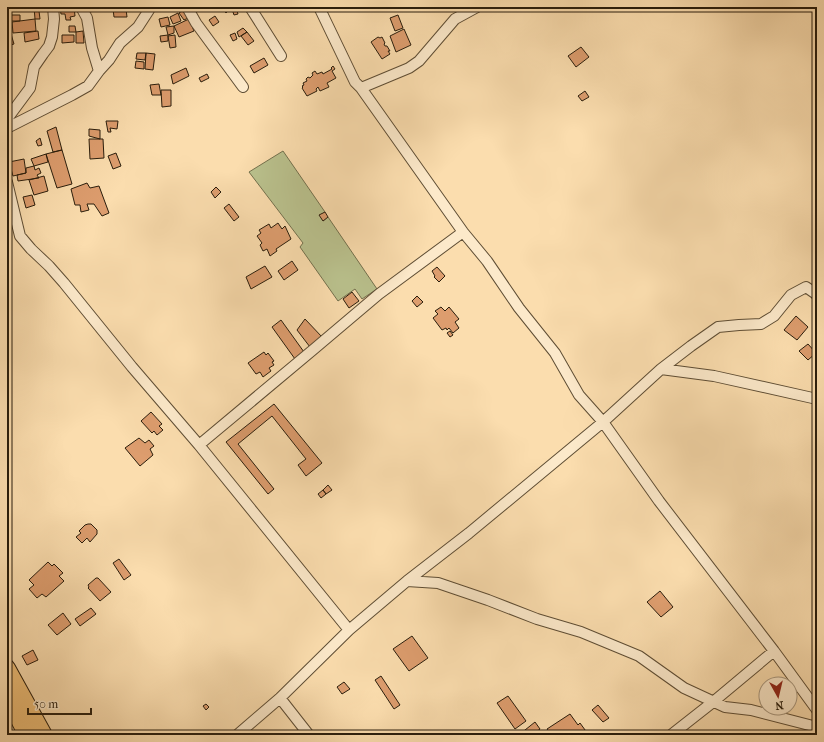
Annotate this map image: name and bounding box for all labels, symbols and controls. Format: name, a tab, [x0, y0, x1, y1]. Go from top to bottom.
north arrow	[758, 676, 798, 716]
scale bar	[28, 690, 91, 716]
text: 50 m	[34, 697, 58, 711]
text: N	[774, 698, 784, 713]

